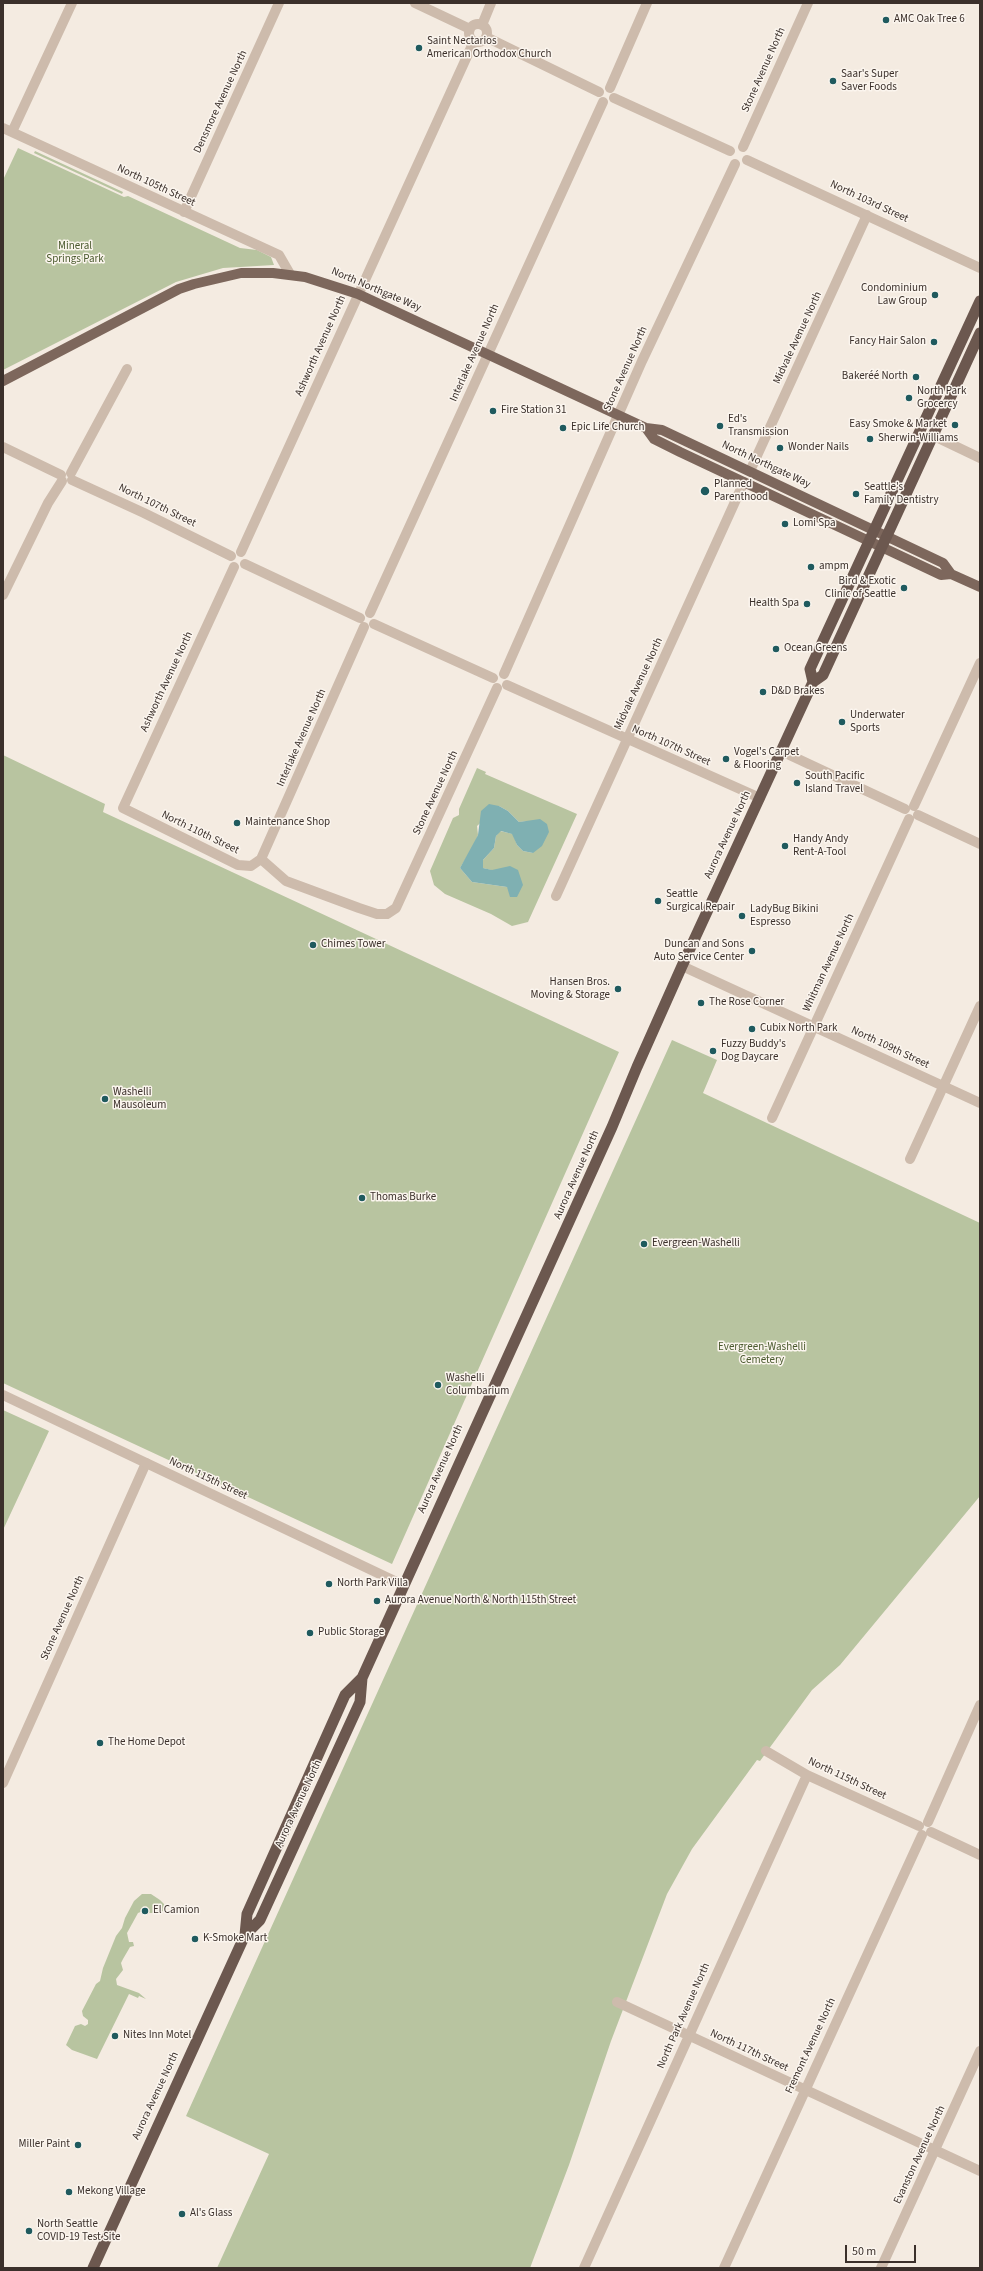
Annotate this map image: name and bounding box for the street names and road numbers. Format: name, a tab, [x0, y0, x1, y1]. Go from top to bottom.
street label: Stone Avenue North	[739, 26, 789, 114]
street label: Densmore Avenue North	[191, 48, 251, 156]
street label: North 105th Street	[115, 162, 197, 210]
street label: North 103rd Street	[828, 178, 910, 226]
street label: North Northgate Way	[329, 265, 423, 315]
street label: Midvale Avenue North	[771, 290, 825, 386]
street label: Ashworth Avenue North	[293, 293, 349, 399]
street label: Interlake Avenue North	[447, 302, 503, 404]
street label: Stone Avenue North	[601, 325, 651, 413]
street label: North Northgate Way	[719, 439, 813, 491]
street label: North 107th Street	[116, 482, 198, 530]
street label: Ashworth Avenue North	[138, 630, 196, 734]
street label: Midvale Avenue North	[612, 636, 666, 732]
street label: Interlake Avenue North	[274, 687, 330, 789]
street label: North 107th Street	[630, 723, 712, 769]
street label: Stone Avenue North	[411, 749, 461, 837]
street label: Aurora Avenue North	[702, 789, 754, 881]
street label: North 110th Street	[159, 809, 241, 857]
street label: Whitman Avenue North	[800, 912, 858, 1014]
street label: North 109th Street	[849, 1024, 931, 1072]
street label: Aurora Avenue North	[552, 1129, 602, 1221]
street label: Aurora Avenue North	[416, 1423, 466, 1515]
street label: North 115th Street	[167, 1455, 249, 1503]
street label: Stone Avenue North	[38, 1574, 88, 1662]
street label: North 115th Street	[806, 1755, 888, 1803]
street label: Aurora Avenue North	[273, 1758, 325, 1850]
street label: North Park Avenue North	[655, 1961, 713, 2071]
street label: Fremont Avenue North	[783, 1996, 839, 2096]
street label: North 117th Street	[708, 2027, 790, 2075]
street label: Aurora Avenue North	[130, 2050, 182, 2142]
street label: Evanston Avenue North	[891, 2104, 949, 2206]

